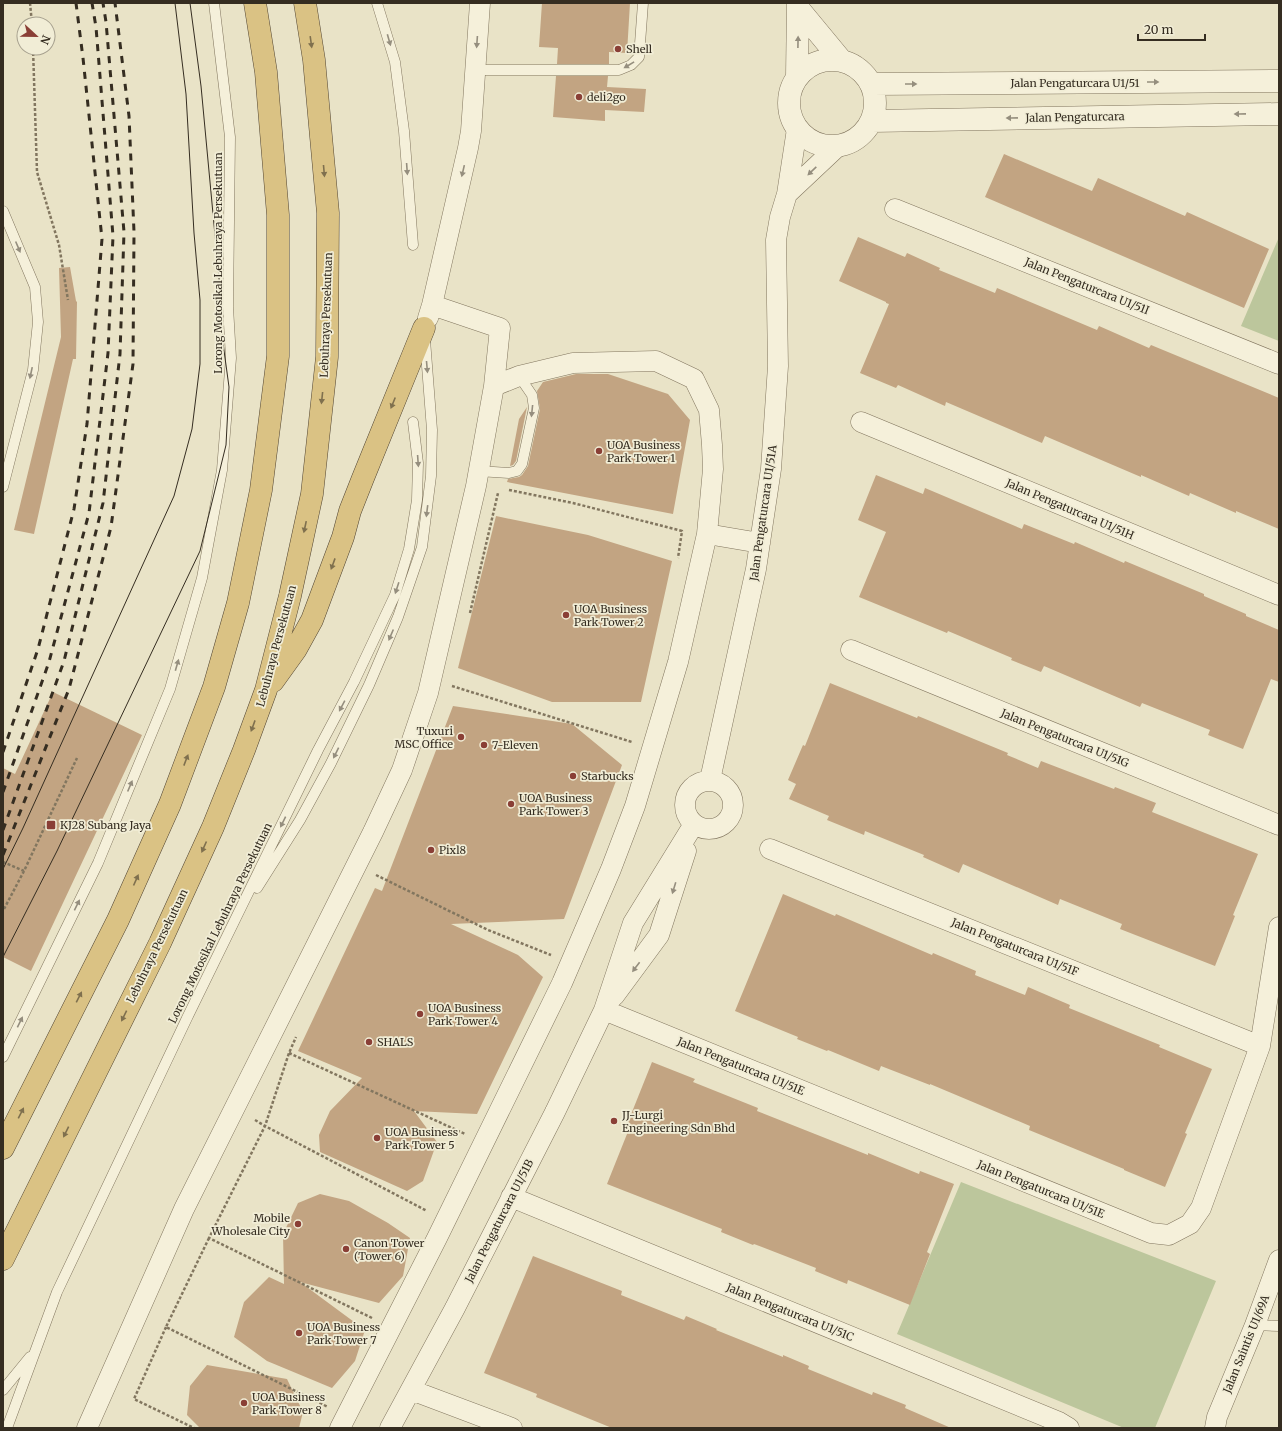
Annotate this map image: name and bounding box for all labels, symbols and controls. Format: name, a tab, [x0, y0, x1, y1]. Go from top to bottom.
north arrow	[16, 16, 56, 56]
scale bar	[1138, 16, 1205, 42]
text: 20 m	[1144, 22, 1173, 37]
text: N	[37, 33, 53, 47]
one-way arrow	[386, 35, 392, 47]
one-way arrow	[795, 35, 801, 48]
one-way arrow	[308, 36, 314, 48]
one-way arrow	[473, 36, 480, 48]
place label: Shell	[626, 42, 653, 56]
marker: Shell	[613, 44, 623, 54]
one-way arrow	[623, 61, 635, 68]
street label: Jalan Pengaturcara U1/51	[1009, 76, 1140, 90]
one-way arrow	[1147, 79, 1160, 85]
one-way arrow	[905, 81, 918, 87]
place label: deli2go	[587, 90, 626, 104]
marker: deli2go	[574, 92, 584, 102]
street label: Jalan Pengaturcara	[1024, 109, 1125, 125]
one-way arrow	[1233, 111, 1246, 117]
one-way arrow	[1005, 115, 1018, 121]
street label: Lorong Motosikal Lebuhraya Persekutuan	[211, 151, 225, 374]
one-way arrow	[404, 163, 410, 175]
one-way arrow	[321, 165, 327, 177]
one-way arrow	[459, 165, 465, 177]
one-way arrow	[807, 166, 817, 175]
one-way arrow	[15, 242, 21, 253]
street label: Lebuhraya Persekutuan	[317, 251, 335, 378]
street label: Jalan Pengaturcara U1/51I	[1022, 254, 1151, 317]
one-way arrow	[424, 361, 431, 373]
one-way arrow	[28, 367, 34, 380]
one-way arrow	[319, 392, 326, 405]
one-way arrow	[390, 398, 396, 410]
one-way arrow	[529, 405, 536, 417]
place label: UOA Business Park Tower 1	[607, 438, 680, 465]
street label: Jalan Pengaturcara U1/51A	[746, 444, 780, 583]
marker: UOA Business Park Tower 1	[594, 446, 604, 456]
one-way arrow	[414, 455, 421, 467]
street label: Jalan Pengaturcara U1/51H	[1003, 475, 1136, 542]
one-way arrow	[424, 505, 430, 517]
one-way arrow	[301, 521, 307, 533]
one-way arrow	[330, 559, 336, 571]
one-way arrow	[394, 582, 400, 594]
street label: Lebuhraya Persekutuan	[253, 583, 299, 708]
place label: UOA Business Park Tower 2	[574, 602, 647, 629]
marker: UOA Business Park Tower 2	[561, 610, 571, 620]
one-way arrow	[388, 629, 394, 641]
one-way arrow	[174, 659, 180, 671]
one-way arrow	[338, 700, 345, 711]
street label: Jalan Pengaturcara U1/51G	[998, 705, 1131, 770]
one-way arrow	[249, 721, 255, 733]
place label: Tuxuri MSC Office	[394, 724, 453, 751]
marker: Tuxuri MSC Office	[456, 732, 466, 742]
place label: 7-Eleven	[492, 738, 539, 752]
marker: 7-Eleven	[479, 740, 489, 750]
one-way arrow	[333, 747, 339, 758]
one-way arrow	[184, 754, 190, 766]
place label: Starbucks	[581, 769, 634, 783]
marker: Starbucks	[568, 771, 578, 781]
one-way arrow	[127, 781, 133, 792]
place label: UOA Business Park Tower 3	[519, 791, 592, 818]
marker: UOA Business Park Tower 3	[506, 799, 516, 809]
one-way arrow	[280, 816, 286, 827]
place label: KJ28 Subang Jaya	[60, 818, 151, 832]
marker: KJ28 Subang Jaya	[45, 819, 57, 831]
street label: Lorong Motosikal Lebuhraya Persekutuan	[165, 820, 275, 1026]
one-way arrow	[201, 841, 207, 852]
place label: Pixl8	[439, 843, 467, 857]
marker: Pixl8	[426, 845, 436, 855]
one-way arrow	[133, 874, 139, 886]
one-way arrow	[671, 883, 677, 895]
street label: Lebuhraya Persekutuan	[123, 886, 191, 1005]
one-way arrow	[74, 899, 80, 911]
street label: Jalan Pengaturcara U1/51F	[948, 915, 1081, 979]
one-way arrow	[632, 961, 640, 972]
one-way arrow	[76, 991, 82, 1003]
place label: UOA Business Park Tower 4	[428, 1001, 501, 1028]
marker: UOA Business Park Tower 4	[415, 1009, 425, 1019]
one-way arrow	[121, 1010, 127, 1021]
one-way arrow	[17, 1016, 23, 1027]
street label: Jalan Pengaturcara U1/51E	[674, 1034, 807, 1098]
place label: SHALS	[377, 1035, 414, 1049]
marker: SHALS	[364, 1037, 374, 1047]
one-way arrow	[17, 1107, 24, 1119]
place label: JJ-Lurgi Engineering Sdn Bhd	[621, 1108, 735, 1135]
marker: JJ-Lurgi Engineering Sdn Bhd	[609, 1116, 619, 1126]
place label: UOA Business Park Tower 5	[385, 1125, 458, 1152]
one-way arrow	[63, 1126, 69, 1138]
marker: UOA Business Park Tower 5	[372, 1133, 382, 1143]
street label: Jalan Pengaturcara U1/51B	[461, 1156, 536, 1286]
street label: Jalan Pengaturcara U1/51E	[974, 1157, 1107, 1221]
place label: Mobile Wholesale City	[210, 1211, 291, 1238]
marker: Mobile Wholesale City	[293, 1219, 303, 1229]
place label: Canon Tower (Tower 6)	[354, 1236, 424, 1263]
marker: Canon Tower (Tower 6)	[341, 1244, 351, 1254]
street label: Jalan Pengaturcara U1/51C	[723, 1280, 856, 1344]
street label: Jalan Saintis U1/69A	[1220, 1293, 1272, 1396]
place label: UOA Business Park Tower 7	[307, 1320, 380, 1347]
marker: UOA Business Park Tower 7	[294, 1328, 304, 1338]
place label: UOA Business Park Tower 8	[252, 1390, 325, 1417]
marker: UOA Business Park Tower 8	[239, 1398, 249, 1408]

